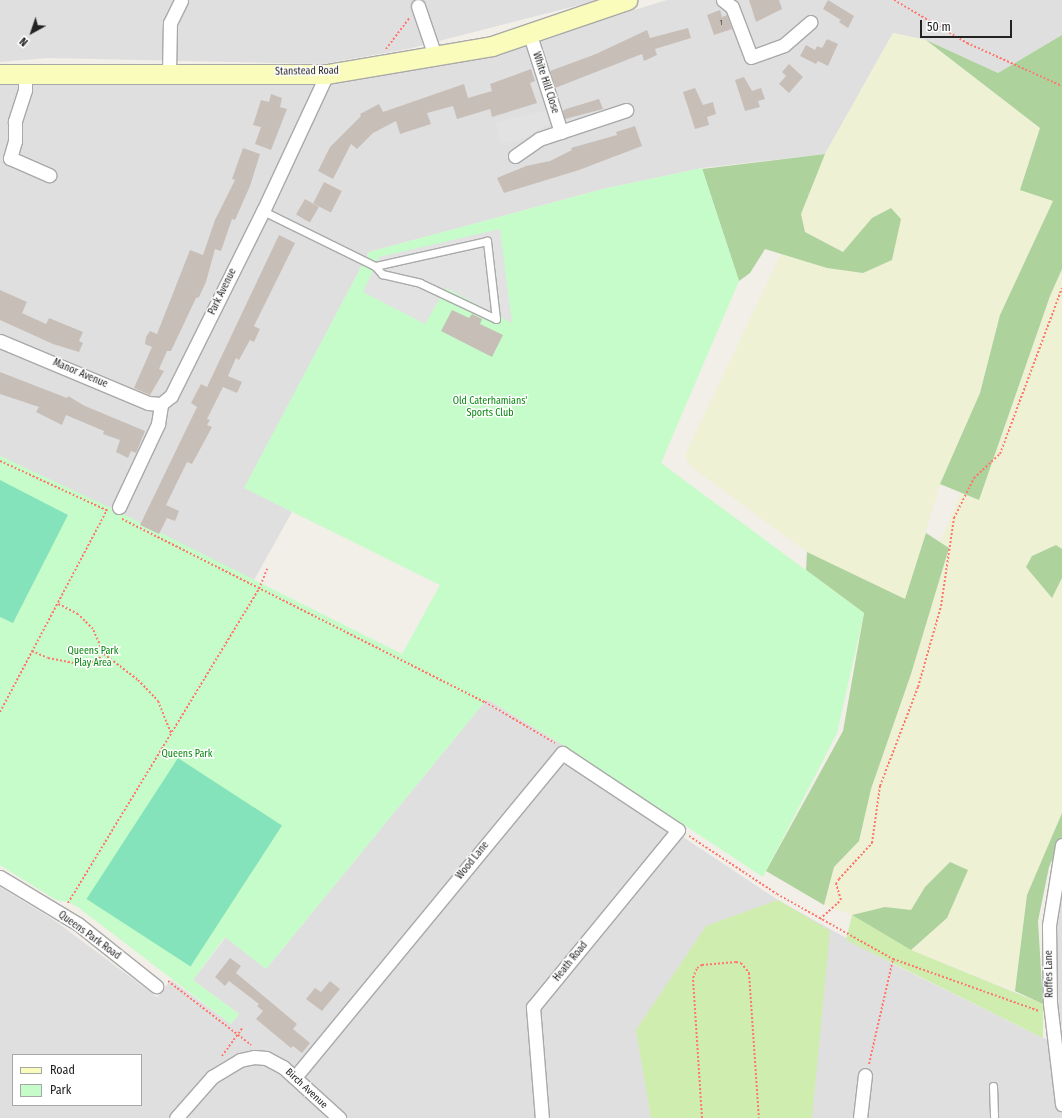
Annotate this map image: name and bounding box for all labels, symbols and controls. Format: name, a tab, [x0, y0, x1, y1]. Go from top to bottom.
north arrow	[12, 12, 52, 52]
scale bar	[922, 12, 1014, 38]
house number: 1	[719, 18, 723, 28]
text: 50 m	[927, 20, 951, 34]
text: N	[17, 34, 31, 49]
street label: White Hill Close	[529, 51, 561, 115]
street label: Stanstead Road	[275, 65, 339, 79]
street label: Park Avenue	[207, 267, 239, 317]
street label: Manor Avenue	[51, 357, 109, 391]
park label: Old Caterhamians' Sports Club	[453, 395, 527, 418]
park label: Queens Park Play Area	[67, 645, 119, 668]
park label: Queens Park	[161, 749, 213, 761]
street label: Wood Lane	[454, 840, 492, 882]
street label: Queens Park Road	[55, 909, 123, 963]
street label: Heath Road	[551, 940, 591, 984]
street label: Roffes Lane	[1044, 950, 1056, 998]
legend	[12, 1054, 142, 1106]
text: Road	[50, 1063, 75, 1077]
street label: Birch Avenue	[282, 1066, 330, 1112]
text: Park	[50, 1083, 71, 1097]

